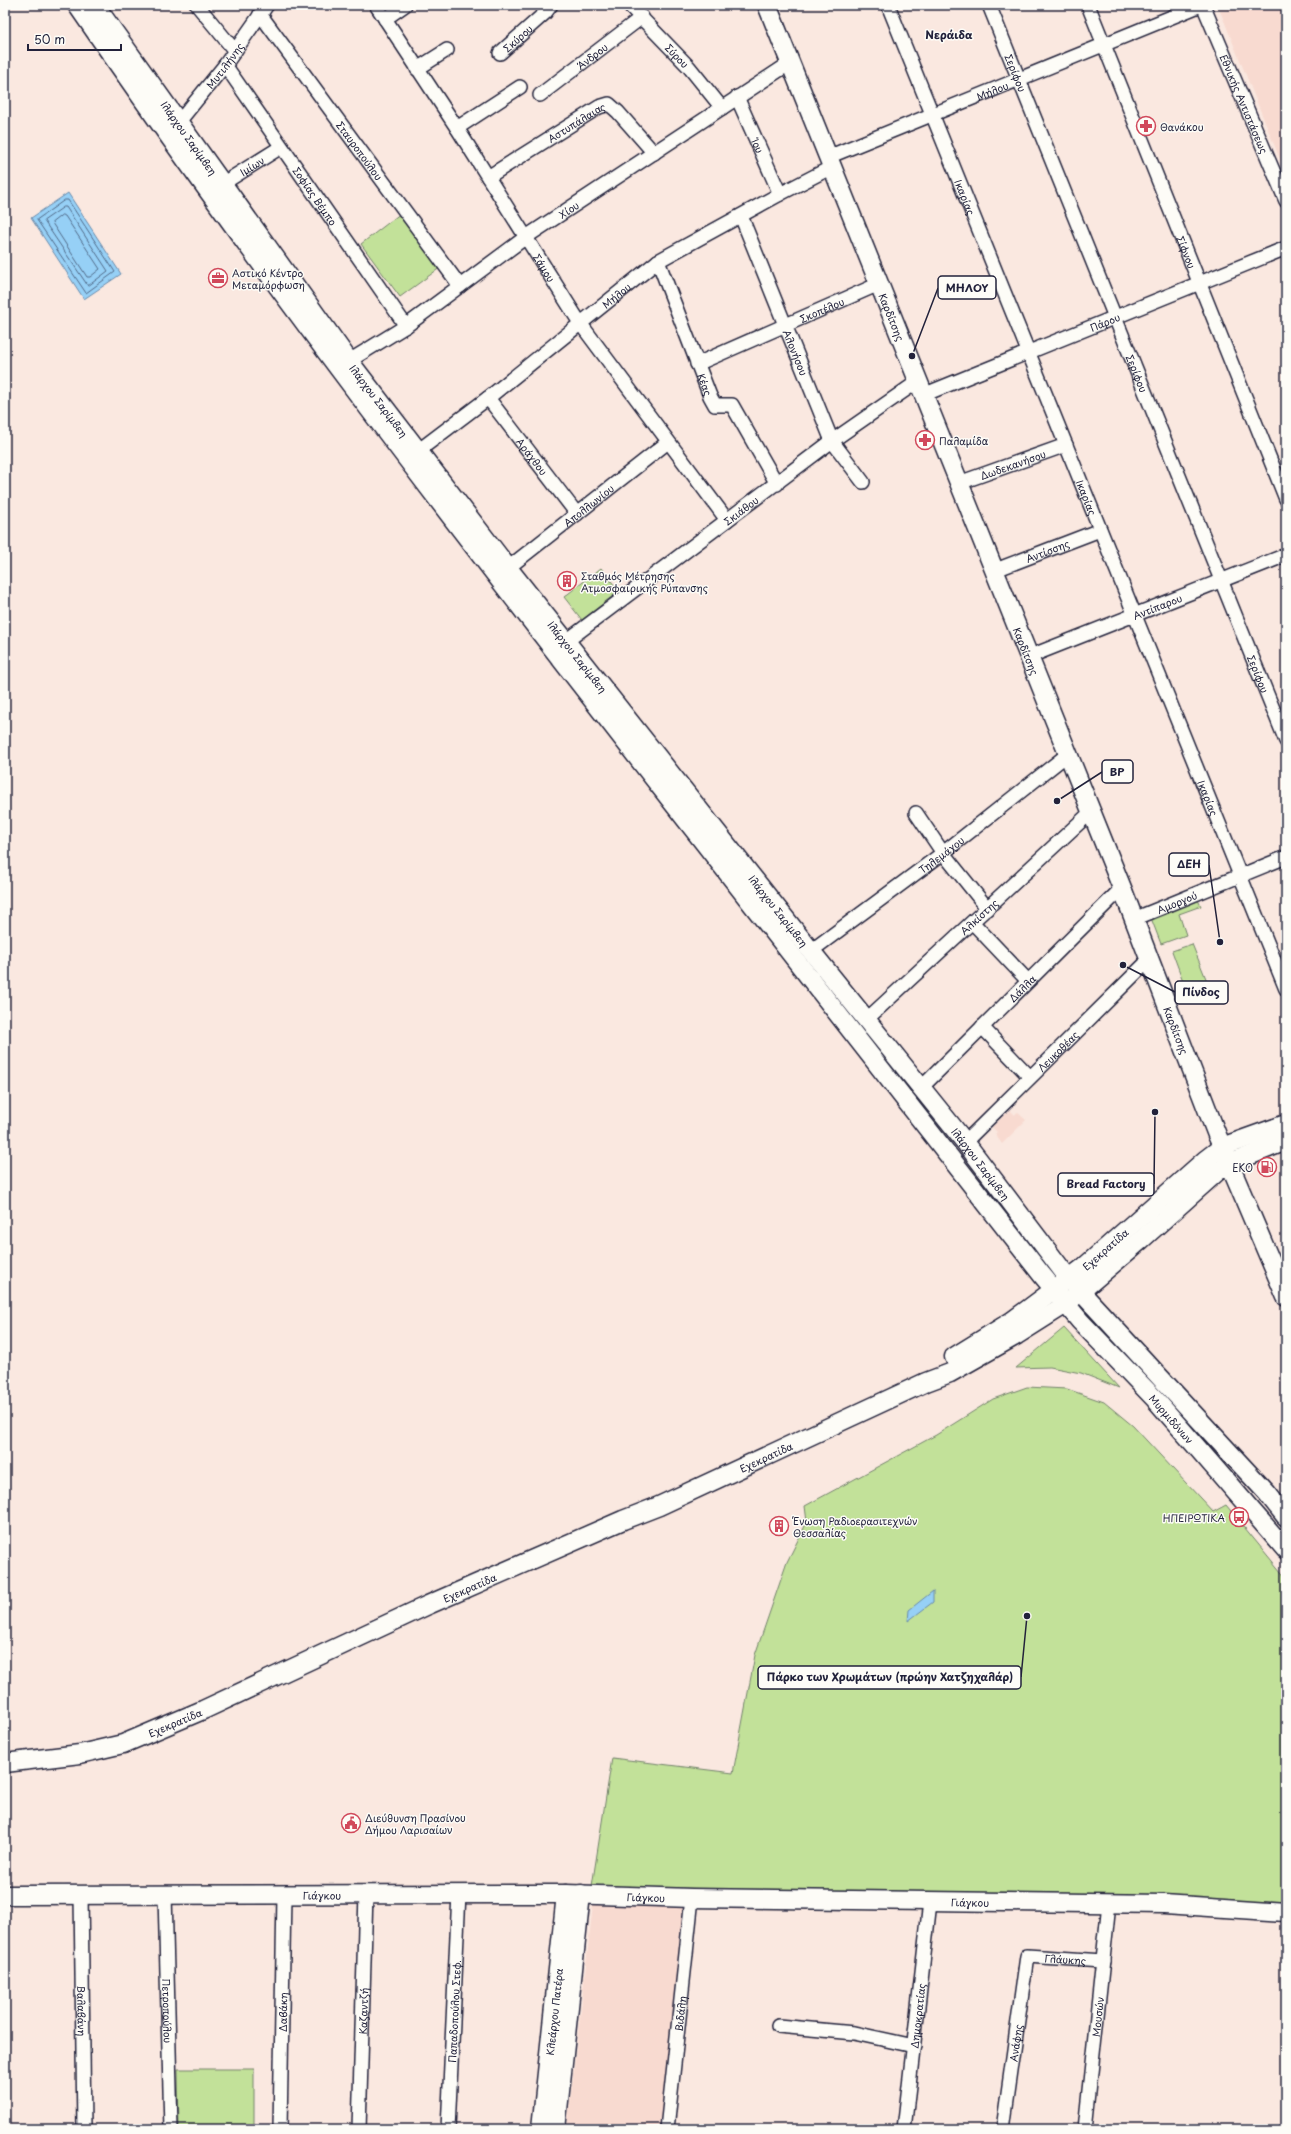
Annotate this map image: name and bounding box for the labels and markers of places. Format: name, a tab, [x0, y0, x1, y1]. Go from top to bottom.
pharmacy icon: Θανάκου	[1135, 115, 1157, 137]
place label: Θανάκου	[1160, 119, 1204, 134]
place label: Αστικό Κέντρο Μεταμόρφωση	[232, 265, 305, 292]
office icon: Αστικό Κέντρο Μεταμόρφωση	[207, 267, 229, 289]
callout: ΜΗΛΟΥ	[938, 276, 996, 299]
pharmacy icon: Παλαμίδα	[914, 429, 936, 451]
place label: Παλαμίδα	[939, 433, 989, 448]
place label: Σταθμός Μέτρησης Ατμοσφαιρικής Ρύπανσης	[581, 568, 708, 595]
building icon: Σταθμός Μέτρησης Ατμοσφαιρικής Ρύπανσης	[556, 570, 578, 592]
callout: BP	[1102, 760, 1133, 783]
callout: ΔΕΗ	[1169, 853, 1209, 876]
callout: Πίνδος	[1175, 981, 1228, 1004]
fuel station icon: EKO	[1256, 1156, 1278, 1178]
place label: EKO	[1232, 1160, 1253, 1175]
callout: Bread Factory	[1058, 1173, 1154, 1196]
bus stop icon: ΗΠΕΙΡΩΤΙΚΑ	[1228, 1506, 1250, 1528]
place label: ΗΠΕΙΡΩΤΙΚΑ	[1163, 1510, 1225, 1525]
place label: Ένωση Ραδιοερασιτεχνών Θεσσαλίας	[791, 1513, 918, 1540]
building icon: Ένωση Ραδιοερασιτεχνών Θεσσαλίας	[768, 1515, 790, 1537]
callout: Πάρκο των Χρωμάτων (πρώην Χατζηχαλάρ)	[758, 1666, 1021, 1689]
place label: Διεύθυνση Πρασίνου Δήμου Λαρισαίων	[365, 1810, 466, 1837]
public building icon: Διεύθυνση Πρασίνου Δήμου Λαρισαίων	[340, 1812, 362, 1834]

